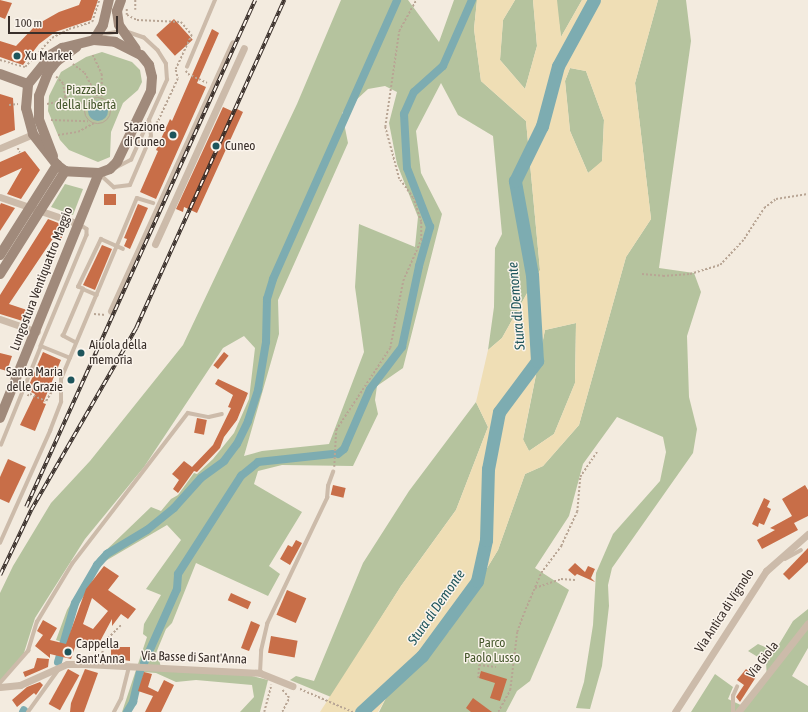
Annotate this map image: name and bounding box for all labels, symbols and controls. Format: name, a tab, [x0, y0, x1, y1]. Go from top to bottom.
scale bar	[10, 8, 120, 34]
text: 100 m	[15, 16, 42, 30]
place label: Xu Market	[25, 48, 73, 64]
marker: Xu Market	[12, 51, 22, 61]
park label: Piazzale della Libertà	[56, 83, 116, 114]
place label: Stazione di Cuneo	[124, 120, 165, 151]
marker: Stazione di Cuneo	[168, 130, 178, 140]
place label: Cuneo	[225, 138, 255, 154]
marker: Cuneo	[210, 140, 222, 152]
street label: Lungostura Ventiquattro Maggio	[7, 205, 77, 353]
water label: Stura di Demonte	[504, 261, 528, 351]
place label: Aiuola della memoria	[89, 338, 147, 369]
marker: Aiuola della memoria	[76, 348, 86, 358]
place label: Santa Maria delle Grazie	[6, 365, 63, 396]
marker: Santa Maria delle Grazie	[66, 375, 76, 385]
water label: Stura di Demonte	[404, 566, 468, 648]
street label: Via Antica di Vignolo	[692, 566, 758, 656]
park label: Parco Paolo Lusso	[464, 636, 520, 667]
place label: Cappella Sant'Anna	[76, 637, 125, 668]
street label: Via Giola	[744, 638, 782, 682]
marker: Cappella Sant'Anna	[63, 647, 73, 657]
street label: Via Basse di Sant'Anna	[141, 648, 247, 668]

